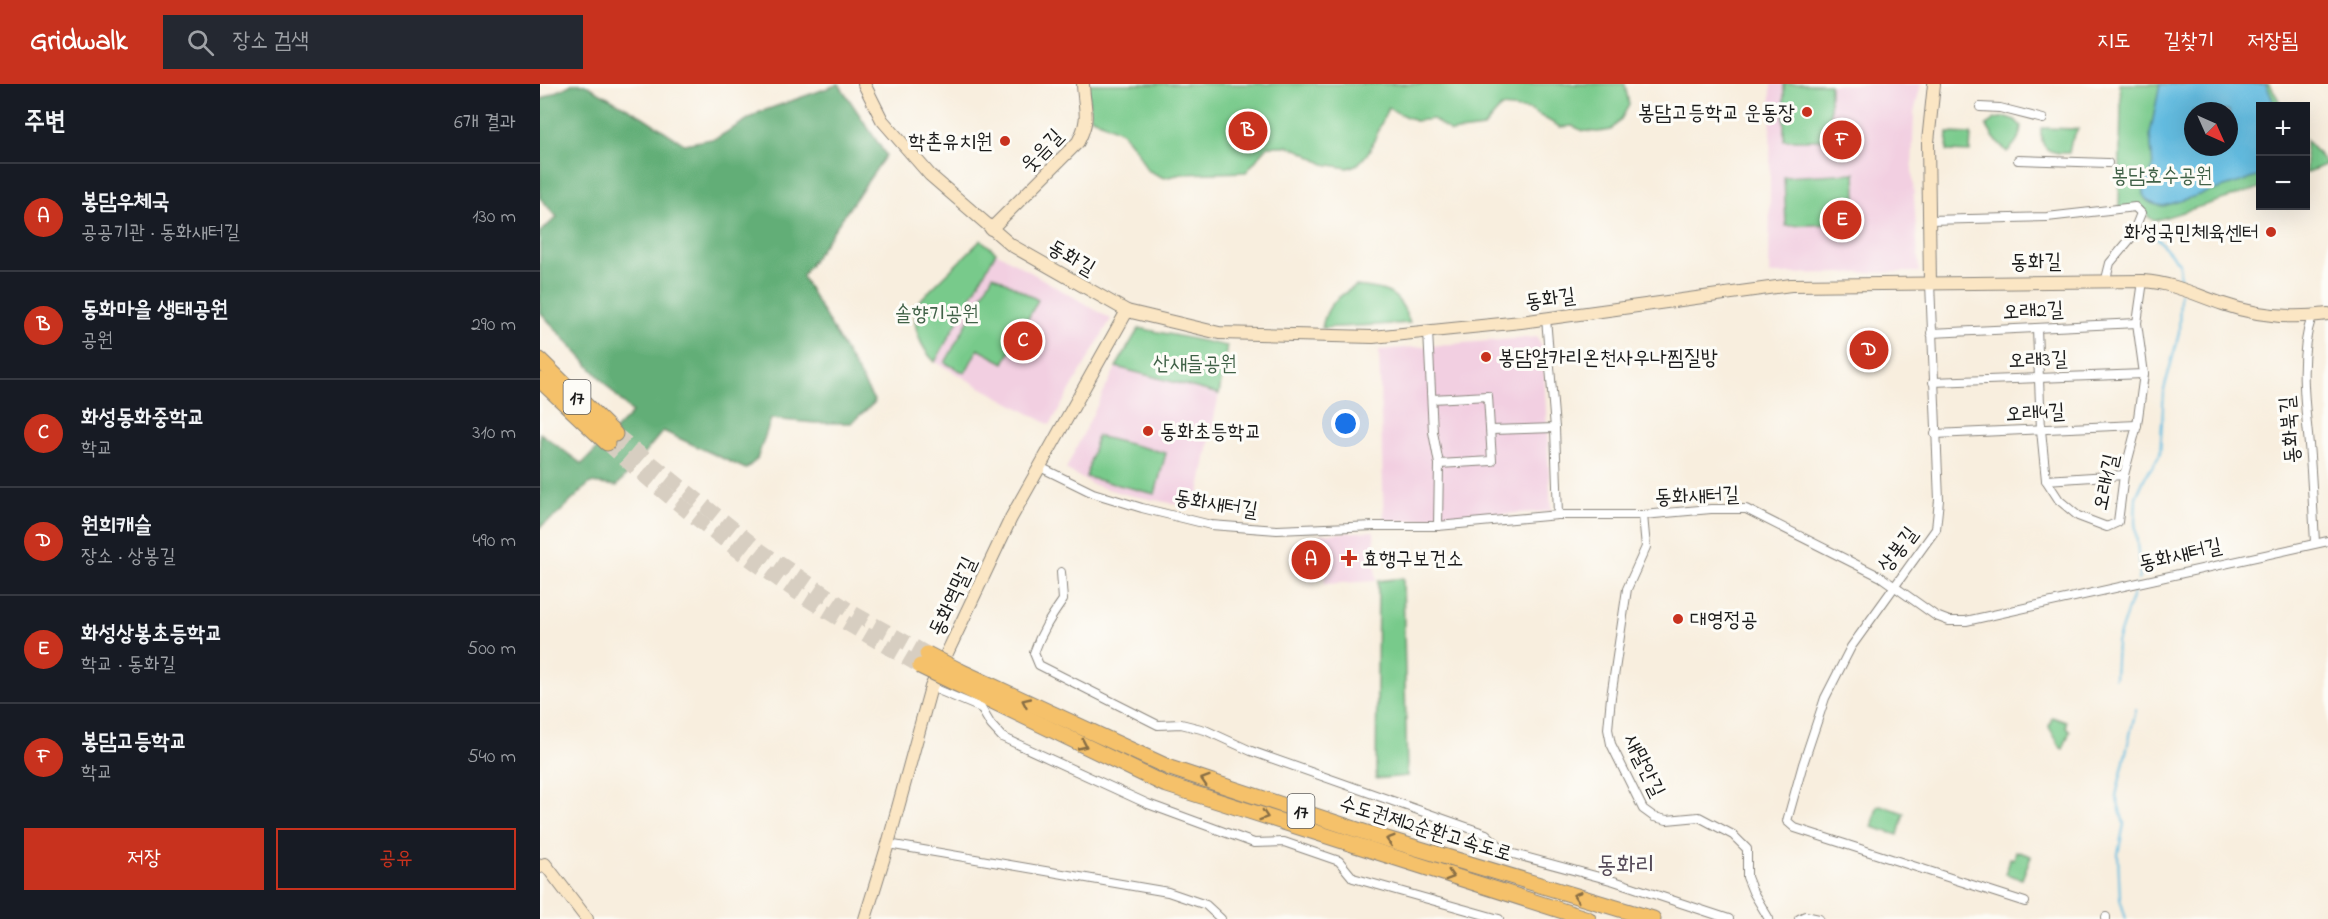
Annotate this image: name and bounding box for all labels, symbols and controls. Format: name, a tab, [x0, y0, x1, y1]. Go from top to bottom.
search box	[163, 15, 583, 69]
text: Gridwalk	[30, 22, 127, 63]
icon: search	[184, 26, 217, 59]
text: 장소 검색	[232, 26, 309, 58]
text: 지도	[2097, 27, 2131, 57]
text: 길찾기	[2164, 27, 2214, 57]
text: 저장됨	[2247, 27, 2298, 57]
place label: 봉담고등학교 운동장	[1638, 99, 1795, 129]
north arrow	[2184, 102, 2238, 156]
map controls	[2256, 102, 2310, 210]
button: +	[2256, 102, 2310, 156]
text: 주변	[24, 104, 66, 142]
marker: 봉담고등학교 운동장	[1800, 105, 1814, 119]
pin: B	[1228, 108, 1268, 154]
text: 6개 결과	[454, 109, 516, 138]
pin: F	[1822, 118, 1862, 162]
street label: 웃음길	[1014, 123, 1071, 180]
place label: 학촌유치원	[909, 128, 993, 158]
marker: 학촌유치원	[998, 134, 1012, 148]
button: −	[2256, 156, 2310, 210]
park label: 봉담호수공원	[2111, 162, 2213, 192]
text: 봉담우체국	[81, 187, 170, 219]
pin: E	[1822, 198, 1862, 242]
text: A	[37, 203, 50, 232]
text: 130 m	[472, 203, 516, 232]
text: 공공기관 · 동화새터길	[81, 219, 240, 248]
place label: 화성국민체육센터	[2124, 219, 2259, 249]
marker: 화성국민체육센터	[2264, 225, 2278, 239]
street label: 동화길	[1042, 233, 1101, 284]
street label: 동화길	[2010, 248, 2062, 278]
street label: 동화길	[1523, 282, 1578, 318]
text: 동화마을 생태공원	[81, 295, 228, 327]
street label: 오래2길	[2002, 295, 2065, 329]
park label: 솔향기공원	[895, 300, 979, 330]
text: B	[37, 311, 50, 340]
text: 290 m	[471, 311, 516, 340]
pin: C	[1004, 318, 1042, 364]
text: 공원	[81, 327, 113, 356]
pin: D	[1850, 328, 1888, 372]
place label: 봉담알카리온천사우나찜질방	[1498, 344, 1718, 374]
street label: 오래3길	[2008, 345, 2068, 377]
park label: 산새들공원	[1153, 350, 1237, 380]
marker: 봉담알카리온천사우나찜질방	[1479, 350, 1493, 364]
road number: 17	[564, 380, 591, 414]
street label: 동화북길	[2273, 395, 2309, 465]
street label: 오래4길	[2005, 397, 2066, 431]
text: 화성동화중학교	[81, 403, 205, 435]
your location	[1331, 409, 1360, 438]
place label: 동화초등학교	[1160, 418, 1261, 448]
text: C	[38, 419, 49, 448]
text: 310 m	[472, 419, 516, 448]
marker: 동화초등학교	[1141, 424, 1155, 438]
text: 학교	[81, 435, 113, 464]
street label: 오래1길	[2086, 451, 2128, 514]
street label: 동화새터길	[1654, 481, 1740, 513]
street label: 동화새터길	[1172, 484, 1260, 526]
text: 원희캐슬	[81, 511, 152, 543]
street label: 상봉길	[1871, 521, 1926, 579]
text: D	[36, 527, 51, 556]
text: 490 m	[473, 527, 516, 556]
street label: 동화새터길	[2136, 532, 2225, 580]
pin: A	[1292, 538, 1330, 582]
text: 장소 · 상봉길	[81, 543, 176, 572]
place label: 효행구보건소	[1362, 545, 1463, 575]
marker: 효행구보건소	[1340, 549, 1358, 567]
street label: 동화역말길	[922, 552, 985, 641]
place label: 대영정공	[1690, 606, 1758, 636]
marker: 대영정공	[1671, 612, 1685, 626]
text: 화성상봉초등학교	[81, 619, 223, 651]
text: E	[37, 635, 50, 664]
text: 500 m	[467, 635, 516, 664]
text: 학교 · 동화길	[81, 651, 176, 680]
one-way arrow	[1022, 697, 1033, 709]
text: 봉담고등학교	[81, 727, 187, 759]
street label: 새말안길	[1615, 729, 1672, 803]
one-way arrow	[1077, 738, 1088, 750]
text: F	[37, 743, 50, 772]
text: 540 m	[467, 743, 516, 772]
text: 학교	[81, 759, 113, 788]
one-way arrow	[1200, 775, 1211, 787]
street label: 수도권제2순환고속도로	[1335, 789, 1516, 870]
road number: 17	[1288, 794, 1314, 828]
one-way arrow	[1258, 809, 1269, 822]
button: 저장	[24, 828, 264, 890]
button: 공유	[276, 828, 516, 890]
one-way arrow	[1385, 835, 1396, 847]
district label: 동화리	[1597, 849, 1655, 884]
one-way arrow	[1444, 868, 1455, 881]
one-way arrow	[1572, 891, 1583, 903]

